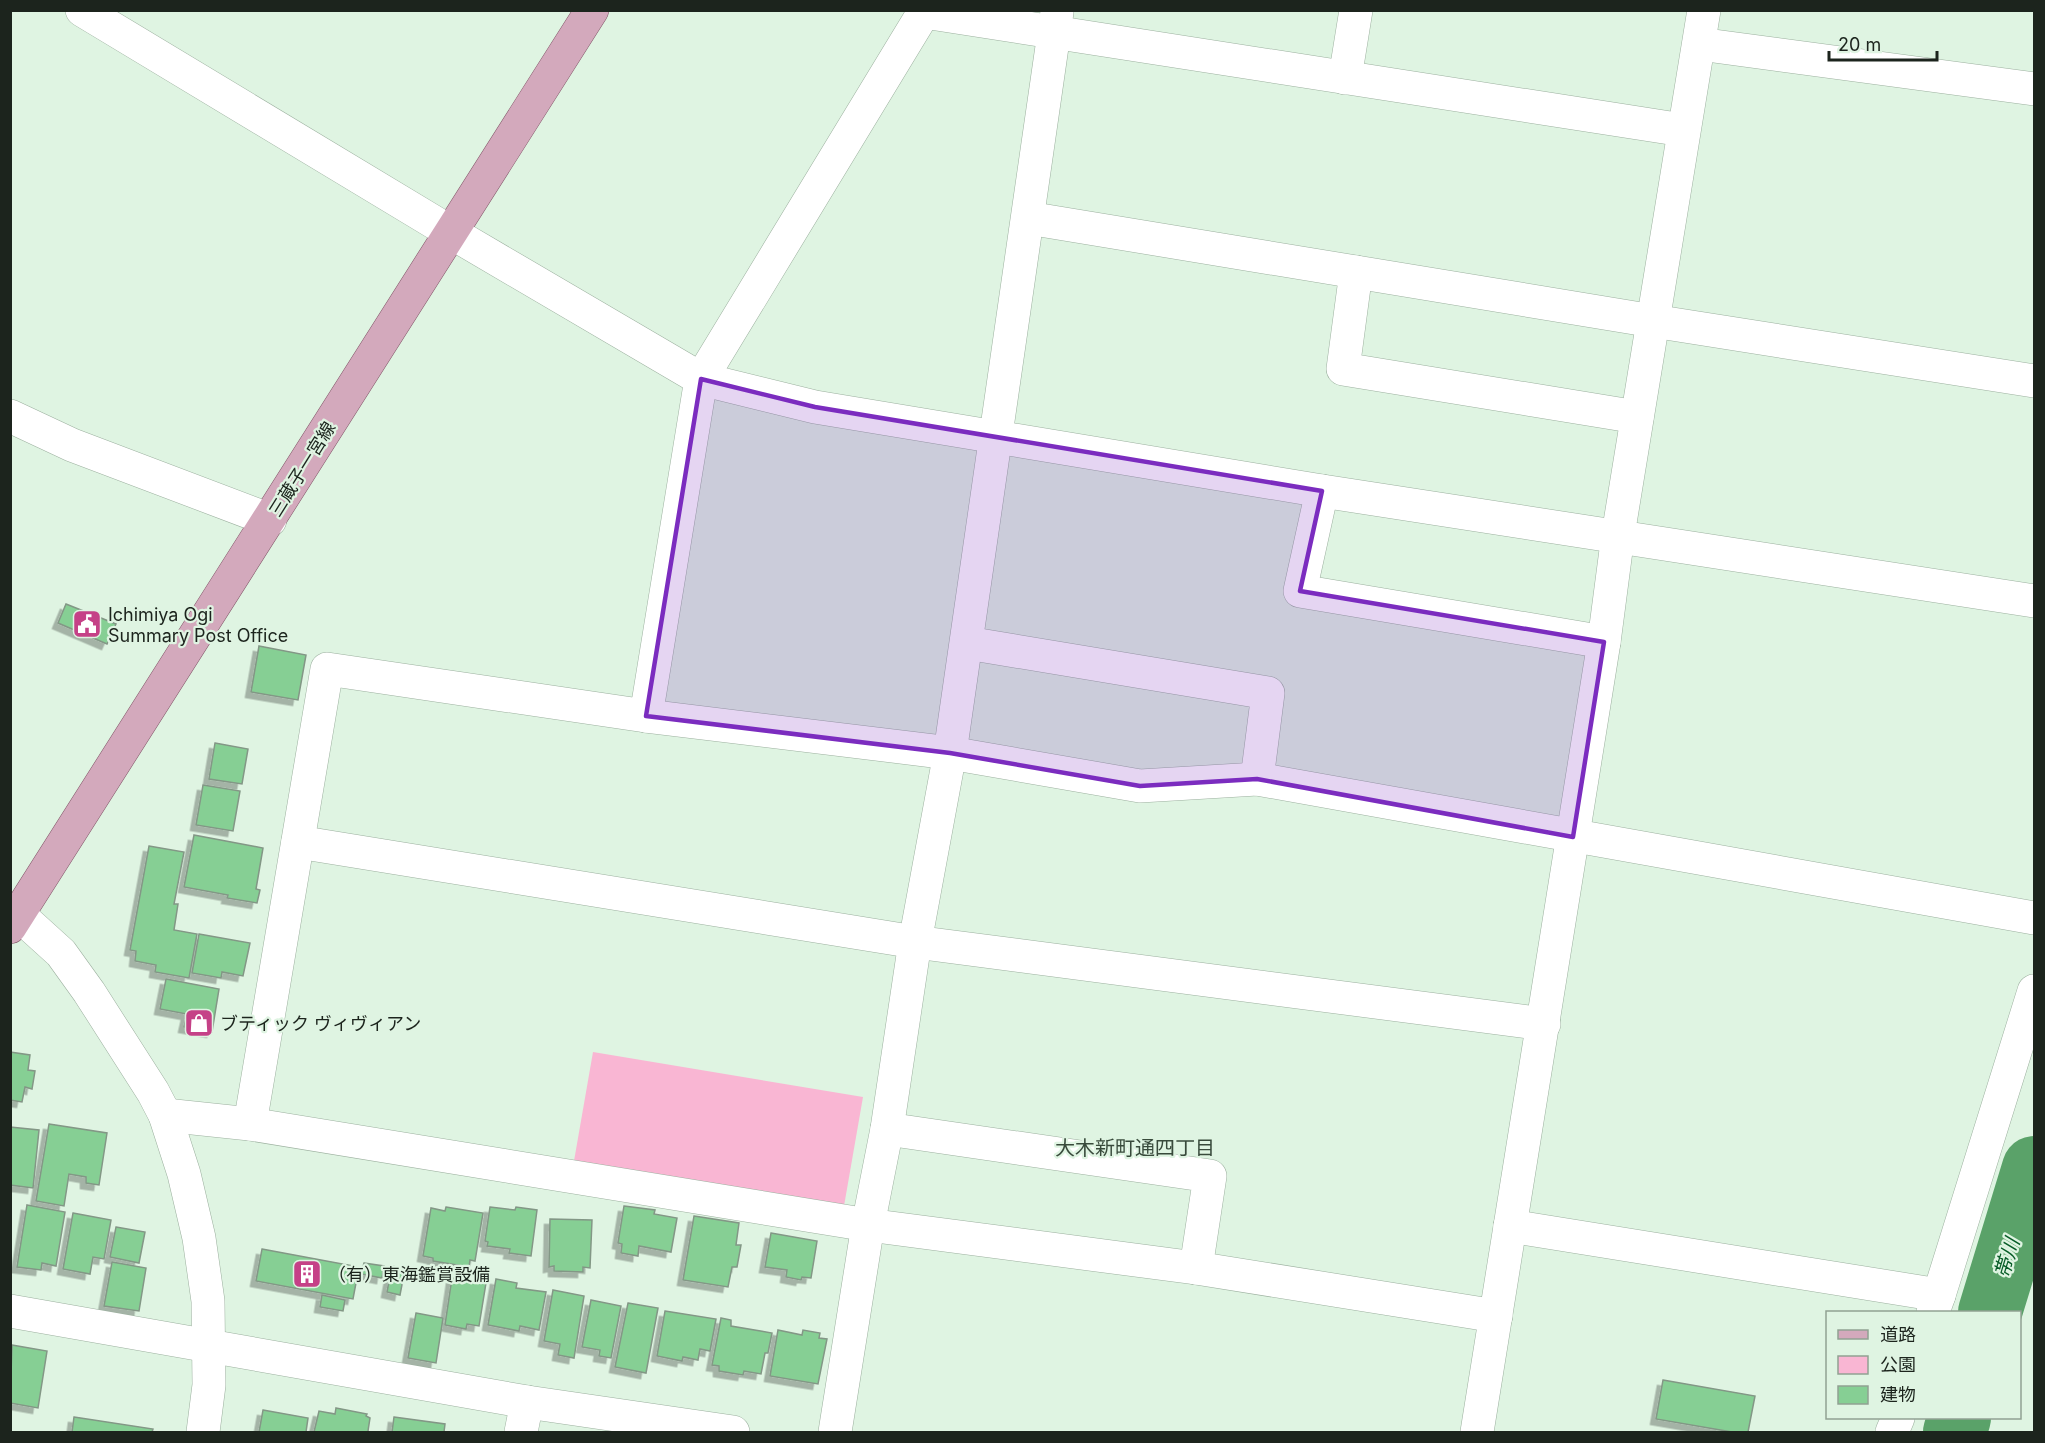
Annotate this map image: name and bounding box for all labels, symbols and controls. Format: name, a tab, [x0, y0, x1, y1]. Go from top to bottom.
scale bar	[1829, 24, 1937, 62]
text: 20 m	[1838, 34, 1881, 55]
street label: 三蔵子一宮線	[264, 418, 340, 520]
place label: Ichimiya Ogi Summary Post Office	[108, 604, 288, 646]
public building icon: Ichimiya Ogi Summary Post Office	[71, 608, 103, 640]
shop icon: ブティック ヴィヴィアン	[183, 1007, 215, 1039]
place label: ブティック ヴィヴィアン	[220, 1013, 421, 1034]
district label: 大木新町通四丁目	[1055, 1136, 1215, 1160]
water label: 帯川	[1990, 1233, 2025, 1281]
building icon: （有）東海鑑賞設備	[291, 1258, 323, 1290]
place label: （有）東海鑑賞設備	[328, 1264, 490, 1285]
legend	[1826, 1311, 2021, 1419]
text: 道路	[1880, 1324, 1916, 1345]
text: 公園	[1880, 1354, 1916, 1375]
text: 建物	[1880, 1384, 1916, 1405]

